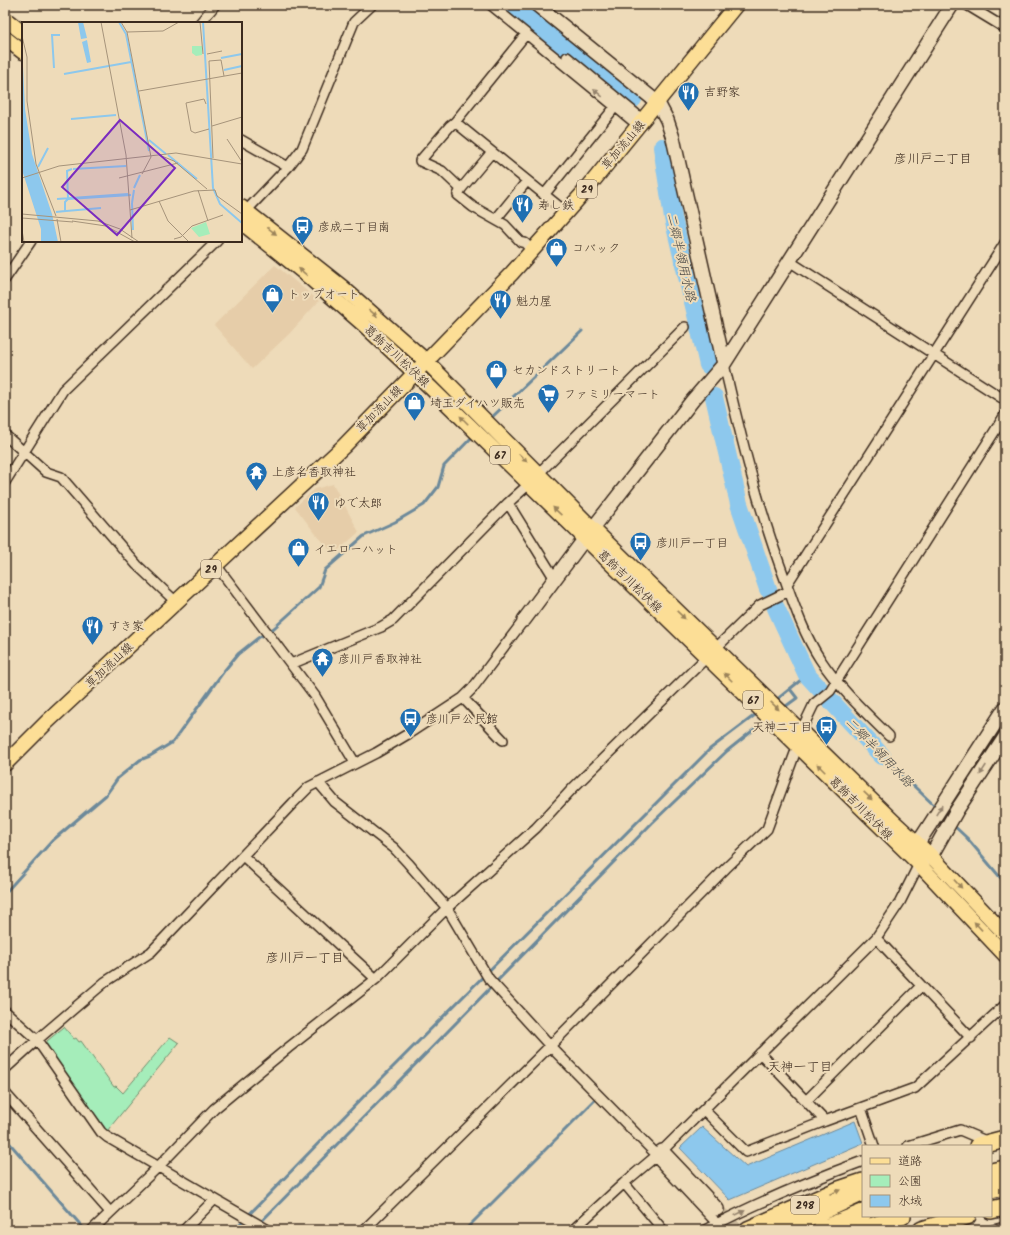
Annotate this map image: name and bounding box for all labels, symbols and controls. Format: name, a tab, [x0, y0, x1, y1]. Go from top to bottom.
inset map	[22, 22, 242, 242]
restaurant icon: 吉野家	[676, 79, 702, 112]
place label: 吉野家	[704, 83, 740, 102]
one-way arrow	[592, 88, 603, 97]
street label: 草加流山線	[597, 116, 650, 174]
district label: 彦川戸二丁目	[894, 149, 972, 170]
road number: 29	[577, 180, 597, 198]
restaurant icon: 寿し鉄	[510, 192, 536, 225]
place label: 寿し鉄	[538, 196, 574, 215]
water label: 二郷半領用水路	[660, 211, 701, 305]
bus stop icon: 彦成二丁目南	[290, 214, 316, 247]
place label: 彦成二丁目南	[318, 218, 390, 237]
one-way arrow	[266, 227, 277, 235]
shop icon: コバック	[543, 235, 569, 268]
place label: コバック	[572, 239, 620, 258]
one-way arrow	[298, 267, 308, 276]
shop icon: トップオート	[260, 281, 286, 314]
place label: トップオート	[288, 285, 360, 304]
restaurant icon: 魁力屋	[487, 288, 513, 321]
place label: 魁力屋	[516, 292, 552, 311]
one-way arrow	[368, 308, 377, 317]
street label: 葛飾吉川松伏線	[359, 321, 434, 392]
shop icon: セカンドストリート	[484, 357, 510, 390]
place label: セカンドストリート	[512, 361, 621, 380]
street label: 草加流山線	[352, 381, 407, 438]
supermarket icon: ファミリーマート	[535, 381, 561, 414]
place label: ファミリーマート	[564, 385, 660, 404]
shop icon: 埼玉ダイハツ販売	[401, 390, 427, 423]
place label: 埼玉ダイハツ販売	[430, 394, 525, 413]
one-way arrow	[459, 415, 469, 425]
road number: 67	[490, 446, 510, 464]
one-way arrow	[518, 453, 528, 463]
temple icon: 上彦名香取神社	[244, 459, 270, 492]
place label: 上彦名香取神社	[272, 463, 356, 482]
restaurant icon: ゆで太郎	[305, 490, 331, 523]
place label: ゆで太郎	[334, 494, 382, 513]
one-way arrow	[552, 506, 563, 515]
bus stop icon: 彦川戸一丁目	[628, 530, 654, 563]
place label: 彦川戸一丁目	[656, 534, 728, 553]
shop icon: イエローハット	[286, 536, 312, 569]
place label: イエローハット	[314, 540, 398, 559]
street label: 葛飾吉川松伏線	[593, 545, 666, 617]
road number: 29	[201, 560, 221, 578]
one-way arrow	[676, 610, 686, 620]
restaurant icon: すき家	[79, 613, 105, 646]
place label: すき家	[108, 617, 144, 636]
street label: 草加流山線	[81, 638, 138, 693]
temple icon: 彦川戸香取神社	[310, 646, 336, 679]
place label: 彦川戸香取神社	[338, 650, 422, 669]
one-way arrow	[723, 672, 733, 682]
road number: 67	[743, 691, 763, 709]
one-way arrow	[770, 701, 780, 711]
bus stop icon: 彦川戸公民館	[398, 706, 424, 739]
place label: 彦川戸公民館	[426, 710, 498, 729]
water label: 二郷半領用水路	[840, 713, 919, 794]
bus stop icon: 天神二丁目	[814, 714, 840, 747]
place label: 天神二丁目	[752, 718, 812, 737]
one-way arrow	[816, 763, 826, 773]
one-way arrow	[980, 764, 987, 776]
street label: 葛飾吉川松伏線	[824, 772, 897, 845]
one-way arrow	[863, 791, 873, 801]
one-way arrow	[936, 805, 943, 816]
one-way arrow	[953, 879, 962, 889]
one-way arrow	[973, 921, 983, 931]
district label: 彦川戸一丁目	[266, 948, 344, 969]
district label: 天神一丁目	[767, 1057, 833, 1078]
legend	[862, 1145, 992, 1217]
text: 道路	[898, 1152, 922, 1171]
text: 公園	[898, 1172, 922, 1191]
one-way arrow	[829, 1189, 840, 1195]
text: 水域	[898, 1192, 922, 1211]
road number: 298	[791, 1196, 819, 1214]
one-way arrow	[734, 1210, 746, 1216]

